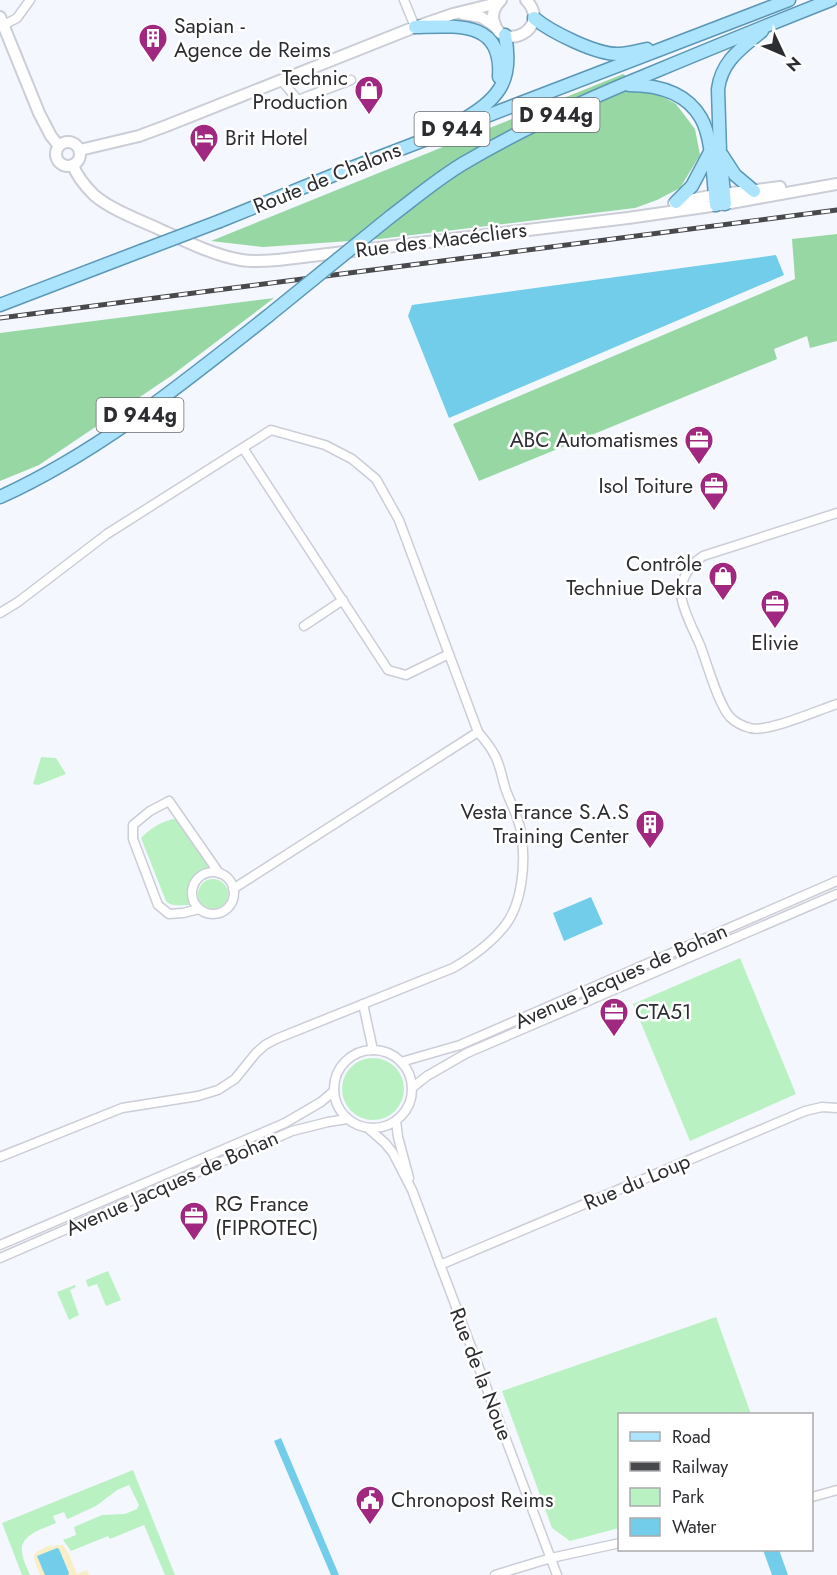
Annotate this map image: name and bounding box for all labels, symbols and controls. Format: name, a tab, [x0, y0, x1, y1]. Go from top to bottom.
place label: Sapian - Agence de Reims	[174, 11, 331, 65]
building icon: Sapian - Agence de Reims	[137, 22, 169, 64]
north arrow	[753, 24, 813, 84]
text: N	[781, 52, 806, 77]
place label: Technic Production	[253, 63, 348, 117]
shop icon: Technic Production	[353, 74, 385, 116]
road number: D 944g	[512, 98, 600, 132]
road number: D 944	[414, 112, 490, 146]
hotel icon: Brit Hotel	[188, 122, 220, 164]
place label: Brit Hotel	[225, 123, 308, 153]
street label: Route de Chalons	[249, 135, 405, 221]
street label: Rue des Macécliers	[354, 215, 528, 265]
road number: D 944g	[96, 398, 184, 432]
office icon: ABC Automatismes	[683, 424, 715, 466]
place label: ABC Automatismes	[510, 425, 678, 455]
office icon: Isol Toiture	[698, 470, 730, 512]
place label: Isol Toiture	[598, 471, 693, 501]
place label: Contrôle Techniue Dekra	[566, 549, 702, 603]
shop icon: Contrôle Techniue Dekra	[707, 560, 739, 602]
office icon: Elivie	[759, 588, 791, 630]
place label: Elivie	[751, 628, 799, 658]
place label: Vesta France S.A.S Training Center	[460, 797, 630, 851]
building icon: Vesta France S.A.S Training Center	[634, 808, 666, 850]
street label: Avenue Jacques de Bohan	[510, 916, 732, 1036]
office icon: CTA51	[598, 996, 630, 1038]
place label: CTA51	[635, 997, 692, 1027]
street label: Avenue Jacques de Bohan	[61, 1123, 283, 1243]
street label: Rue du Loup	[579, 1146, 695, 1218]
place label: RG France (FIPROTEC)	[215, 1189, 319, 1243]
office icon: RG France (FIPROTEC)	[178, 1200, 210, 1242]
street label: Rue de la Noue	[442, 1303, 520, 1445]
legend	[618, 1413, 813, 1551]
text: Road	[672, 1424, 711, 1450]
text: Railway	[672, 1454, 728, 1480]
public building icon: Chronopost Reims	[354, 1484, 386, 1526]
text: Park	[672, 1484, 704, 1510]
place label: Chronopost Reims	[391, 1485, 553, 1515]
text: Water	[672, 1514, 717, 1540]

